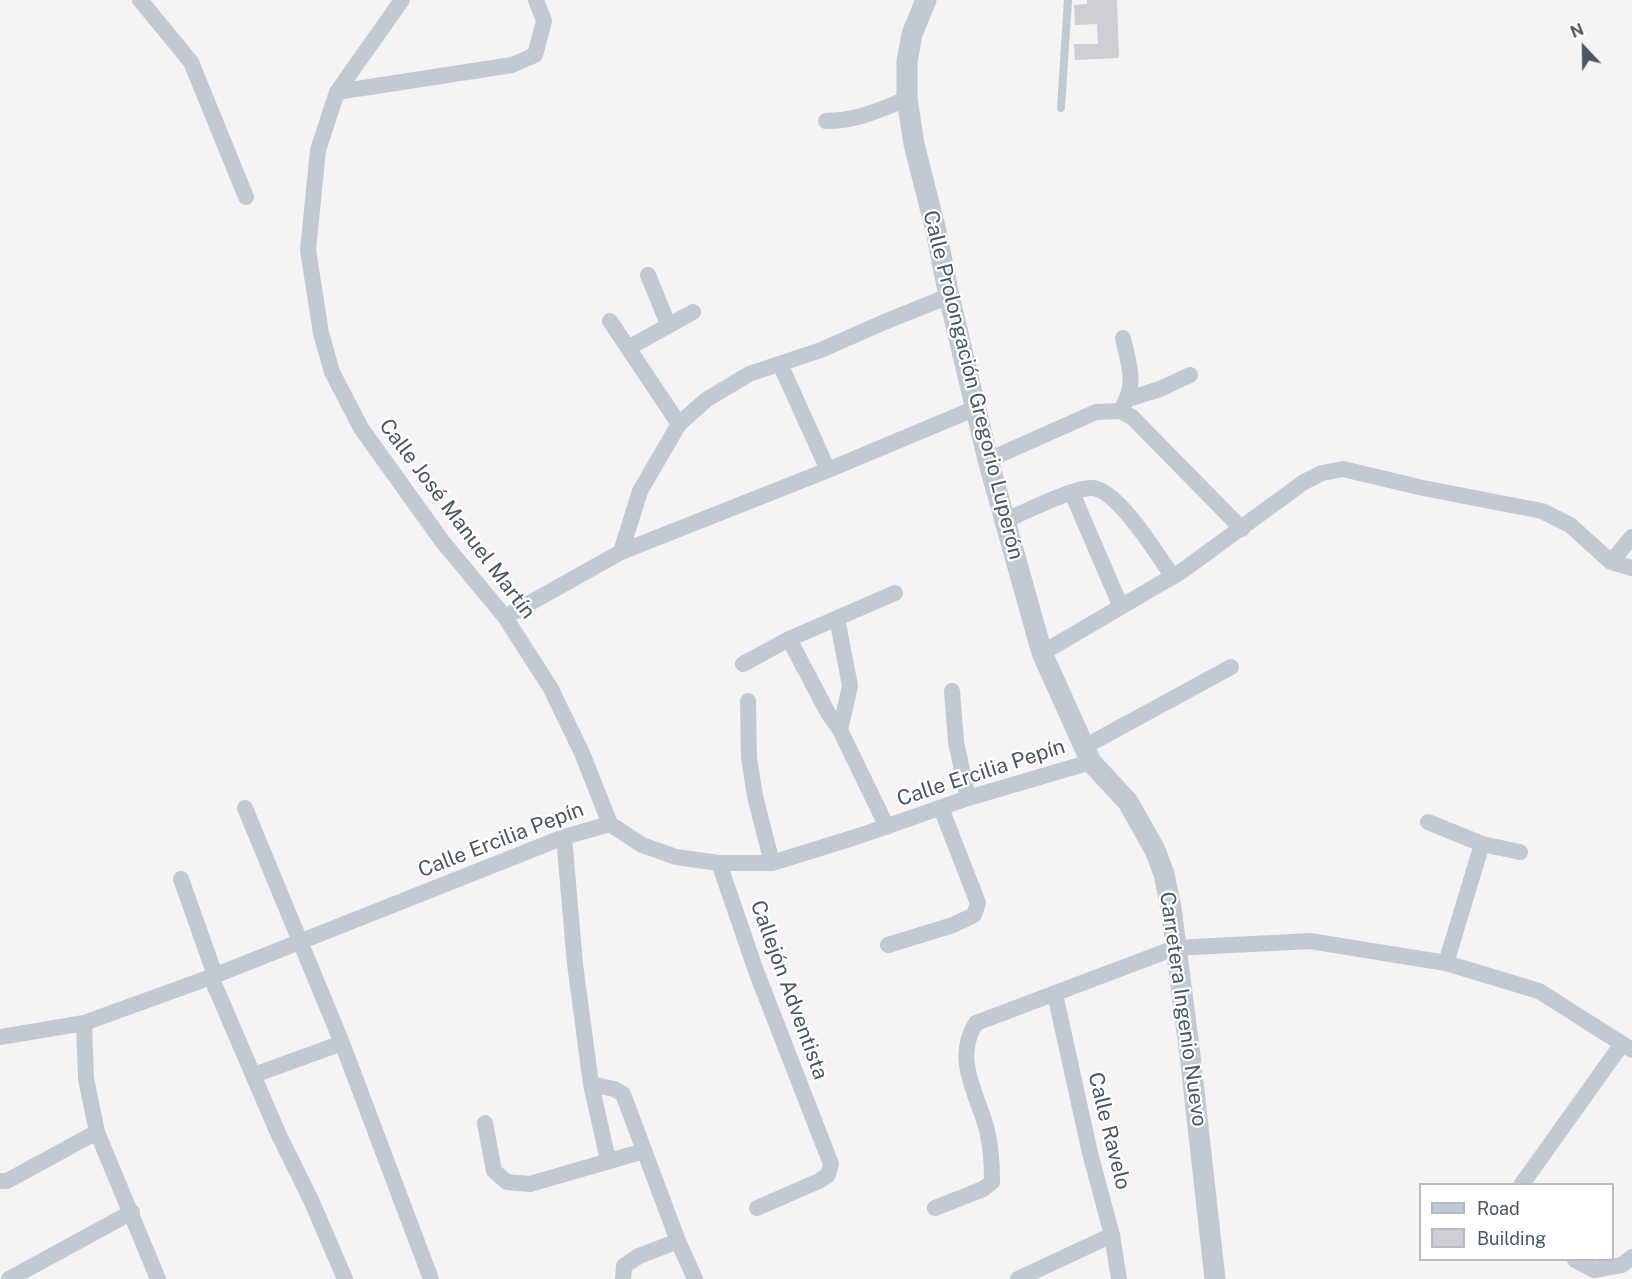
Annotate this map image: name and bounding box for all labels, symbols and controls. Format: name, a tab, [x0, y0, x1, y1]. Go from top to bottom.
north arrow	[1554, 18, 1614, 78]
text: N	[1568, 20, 1586, 42]
street label: Calle Prolongación Gregorio Luperón	[917, 208, 1029, 562]
street label: Calle José Manuel Martín	[374, 414, 540, 624]
street label: Calle Ercilia Pepín	[894, 734, 1068, 812]
street label: Calle Ercilia Pepín	[415, 797, 587, 883]
street label: Carretera Ingenio Nuevo	[1154, 890, 1212, 1128]
street label: Callejón Adventista	[745, 897, 833, 1083]
street label: Calle Ravelo	[1082, 1070, 1136, 1192]
legend	[1419, 1183, 1614, 1261]
text: Road	[1477, 1198, 1520, 1219]
text: Building	[1477, 1228, 1546, 1249]

